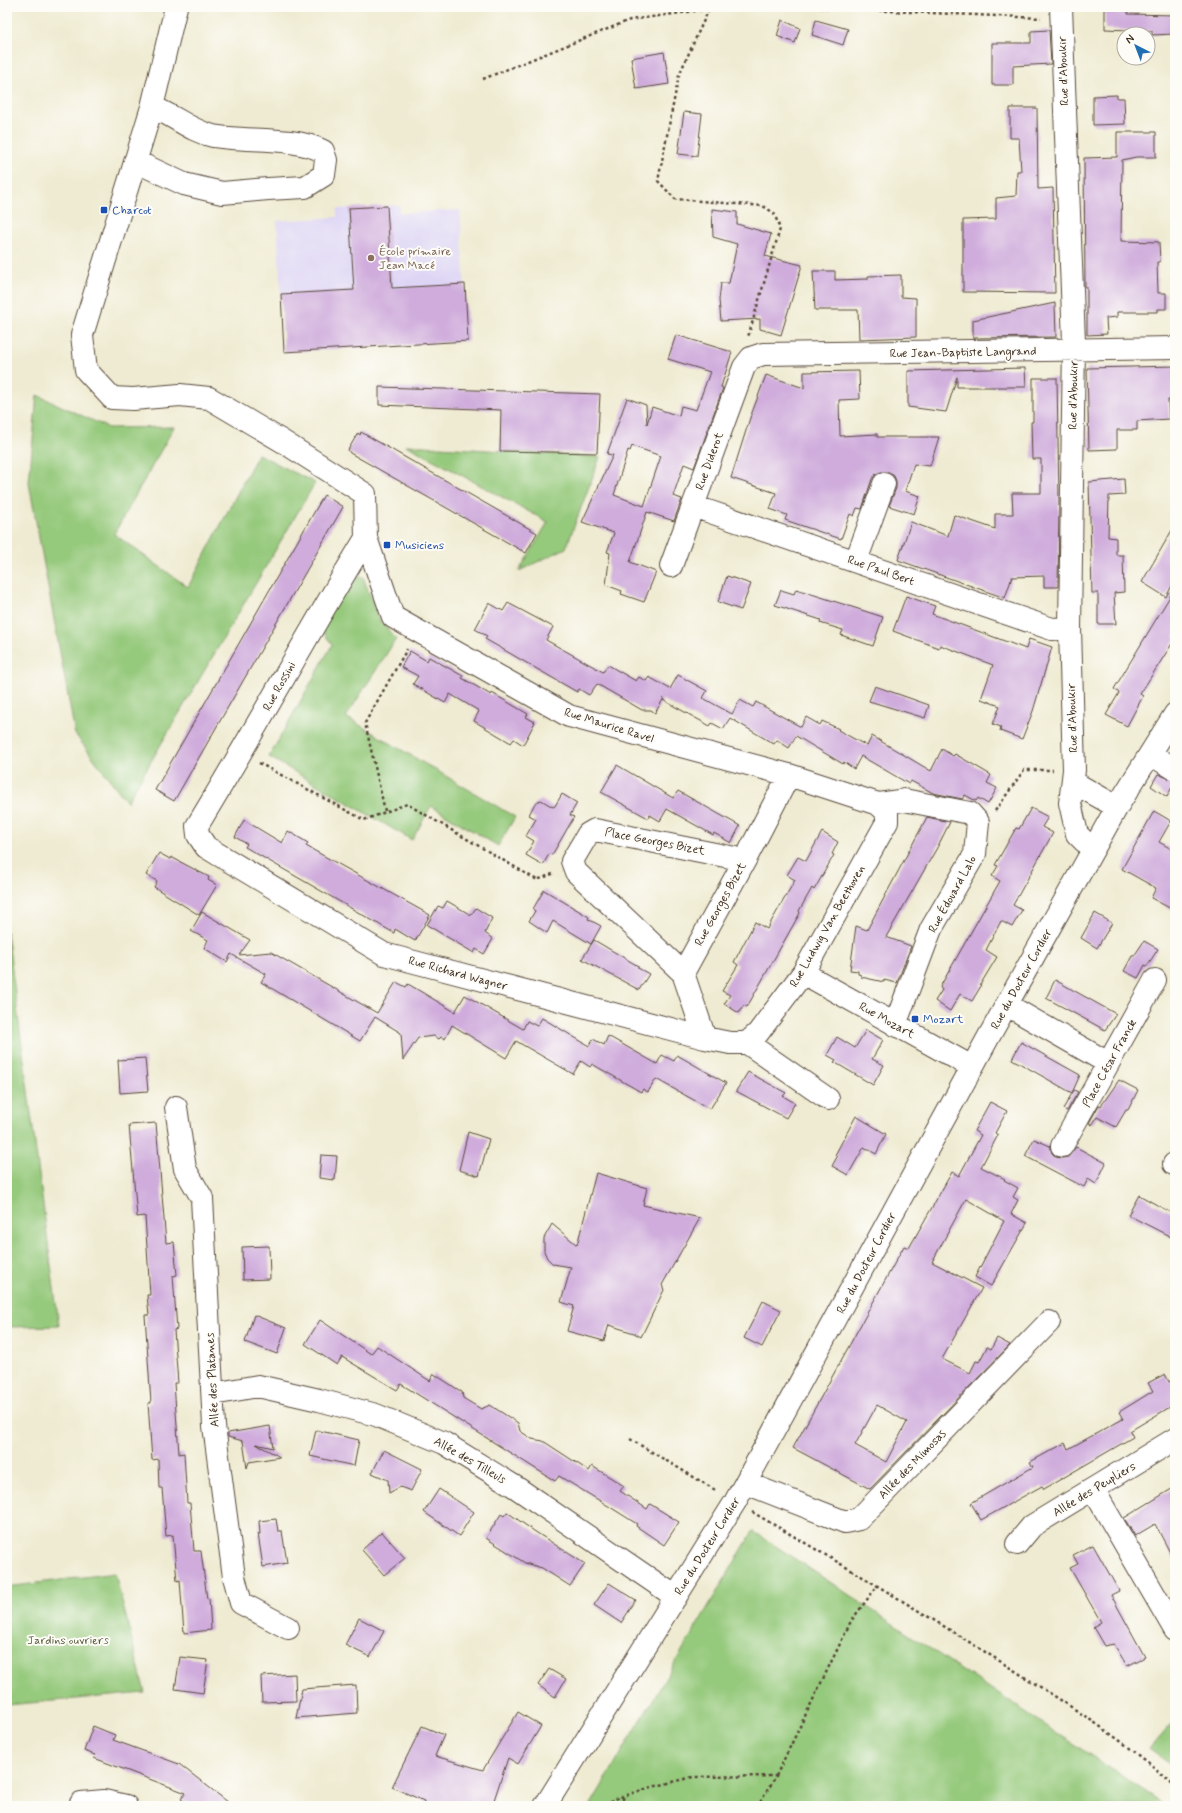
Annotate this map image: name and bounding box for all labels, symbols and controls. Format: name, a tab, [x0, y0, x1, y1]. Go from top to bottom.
north arrow	[1116, 26, 1156, 66]
text: N	[1123, 32, 1137, 47]
street label: Rue d'Aboukir	[1055, 36, 1073, 106]
place label: Charcot	[112, 203, 152, 219]
marker: Charcot	[99, 205, 109, 215]
place label: École primaire Jean Macé	[379, 244, 452, 274]
marker: École primaire Jean Macé	[366, 253, 376, 263]
street label: Rue Jean-Baptiste Langrand	[889, 344, 1037, 362]
street label: Rue d'Aboukir	[1065, 360, 1083, 430]
street label: Rue Diderot	[692, 430, 728, 493]
place label: Musiciens	[395, 538, 444, 554]
marker: Musiciens	[382, 540, 392, 550]
street label: Rue Paul Bert	[845, 552, 917, 590]
street label: Rue Rossini	[260, 659, 300, 714]
street label: Rue d'Aboukir	[1064, 683, 1082, 753]
street label: Rue Maurice Ravel	[562, 705, 655, 747]
street label: Place Georges Bizet	[603, 824, 706, 860]
street label: Rue Édouard Lalo	[925, 853, 981, 936]
street label: Rue Georges Bizet	[691, 860, 750, 949]
street label: Rue Ludwig Van Beethoven	[786, 863, 869, 990]
street label: Rue du Docteur Cordier	[988, 926, 1056, 1033]
street label: Rue Richard Wagner	[406, 953, 510, 995]
street label: Rue Mozart	[856, 999, 917, 1043]
place label: Mozart	[923, 1012, 964, 1028]
marker: Mozart	[910, 1014, 920, 1024]
street label: Place César Franck	[1079, 1017, 1141, 1110]
street label: Rue du Docteur Cordier	[833, 1210, 900, 1317]
street label: Allée des Platanes	[202, 1332, 223, 1428]
street label: Allée des Mimosas	[875, 1426, 950, 1503]
street label: Allée des Tilleuls	[430, 1434, 509, 1488]
street label: Allée des Peupliers	[1050, 1459, 1139, 1521]
street label: Rue du Docteur Cordier	[671, 1495, 744, 1599]
park label: Jardins ouvriers	[27, 1633, 109, 1649]

